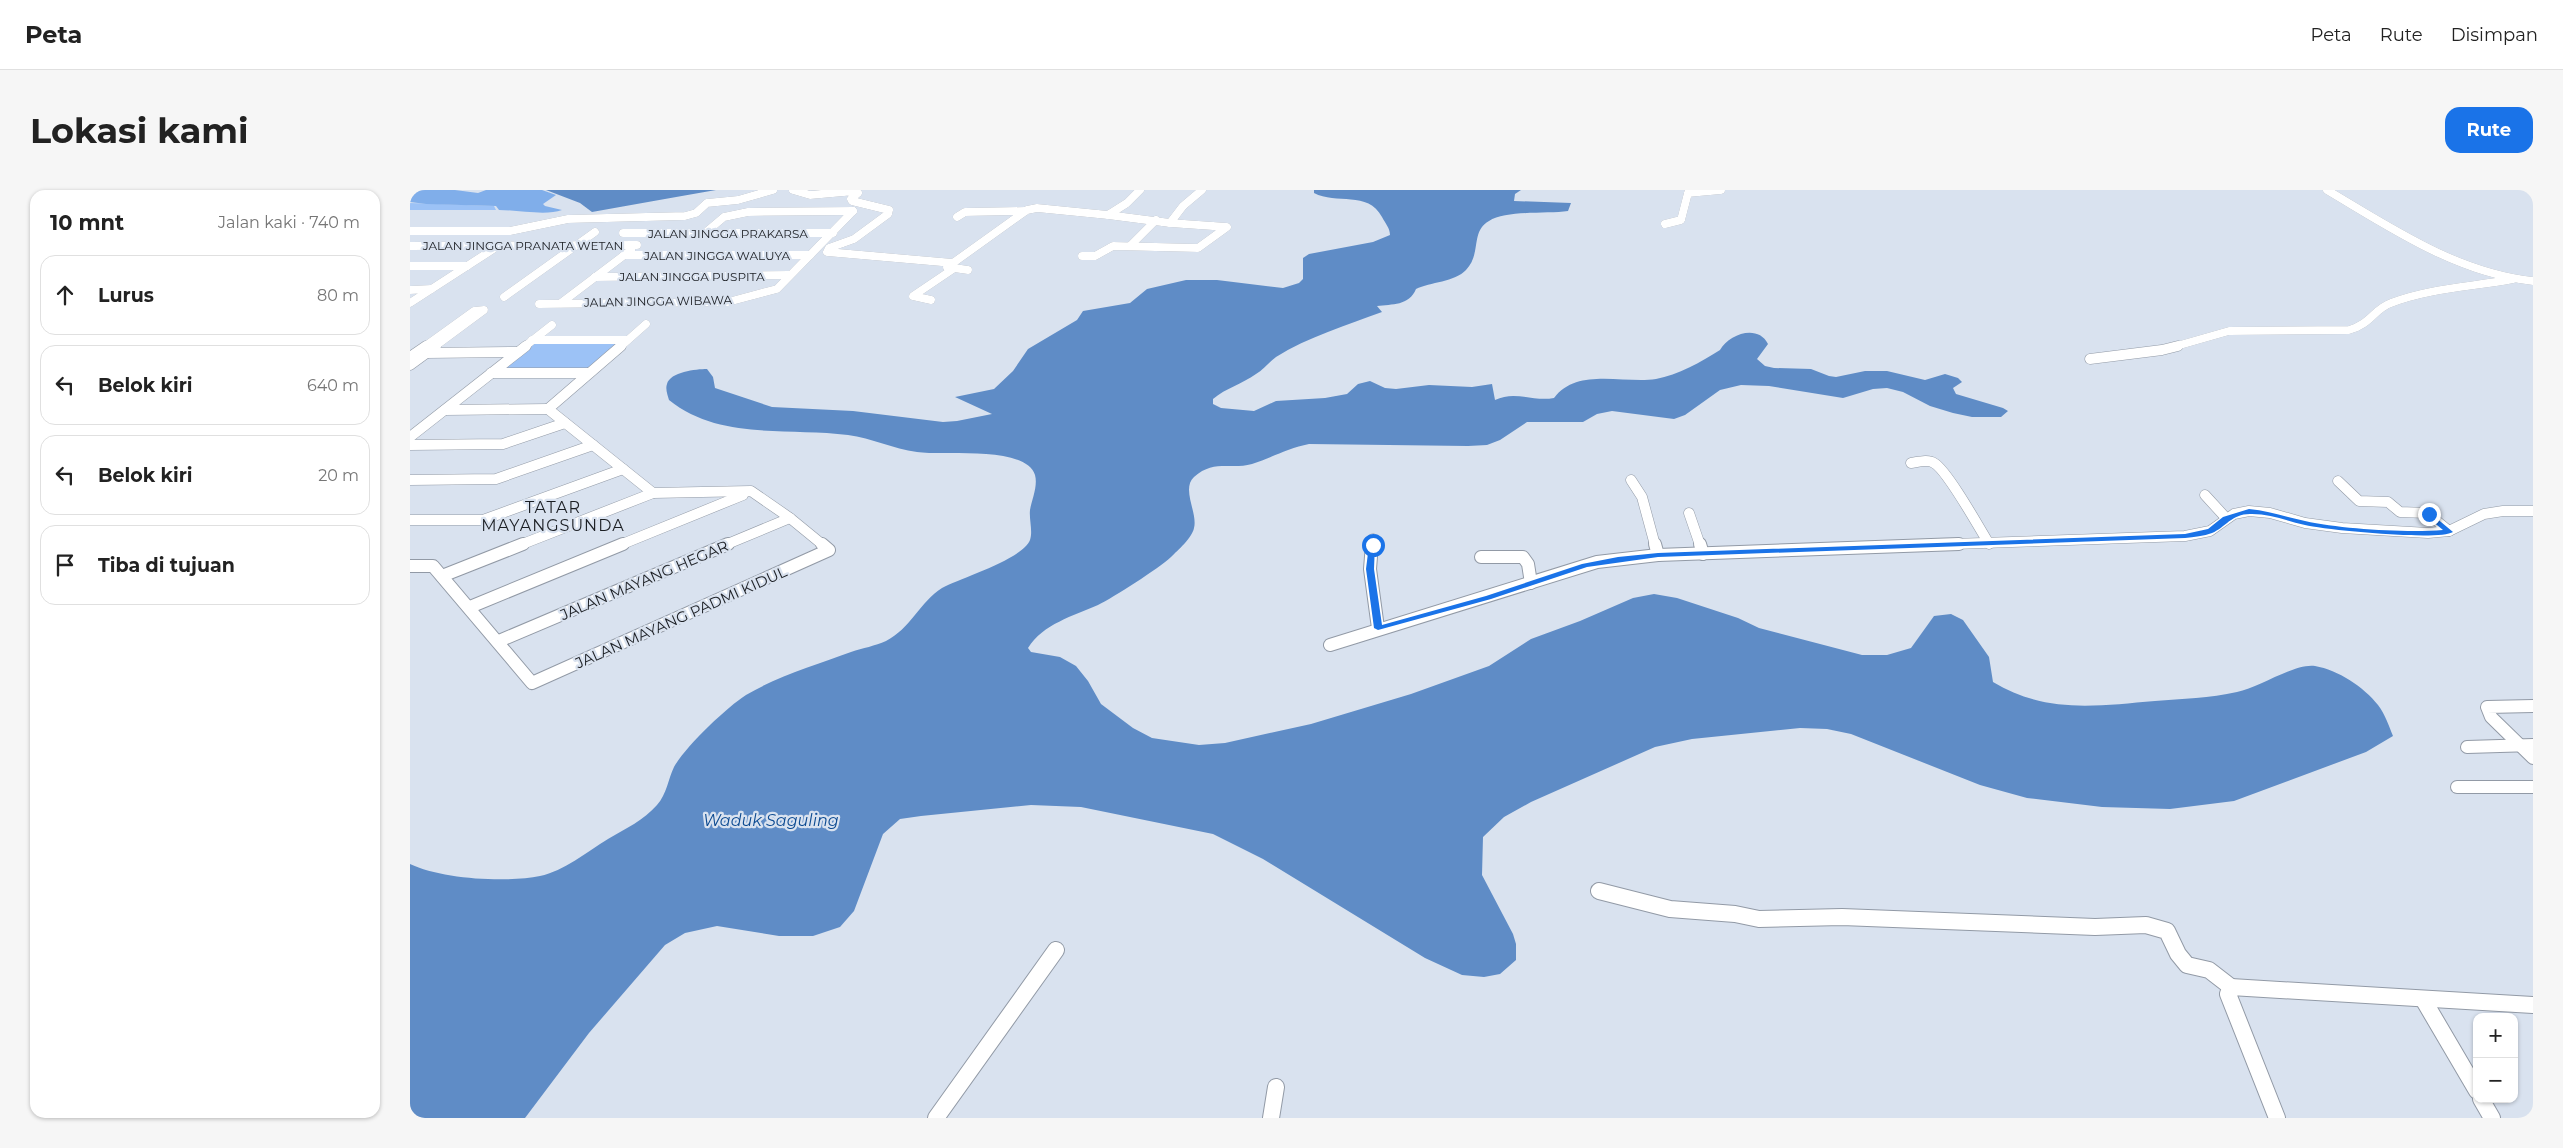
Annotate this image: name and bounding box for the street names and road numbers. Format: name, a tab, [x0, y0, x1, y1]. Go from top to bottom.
street label: JALAN JINGGA PRAKARSA	[647, 226, 808, 241]
street label: JALAN JINGGA PRANATA WETAN	[422, 238, 623, 253]
street label: JALAN JINGGA WALUYA	[643, 248, 790, 263]
street label: JALAN JINGGA PUSPITA	[618, 269, 765, 284]
street label: JALAN JINGGA WIBAWA	[583, 292, 733, 310]
street label: JALAN MAYANG HEGAR	[556, 536, 731, 624]
street label: JALAN MAYANG PADMI KIDUL	[571, 562, 790, 673]

